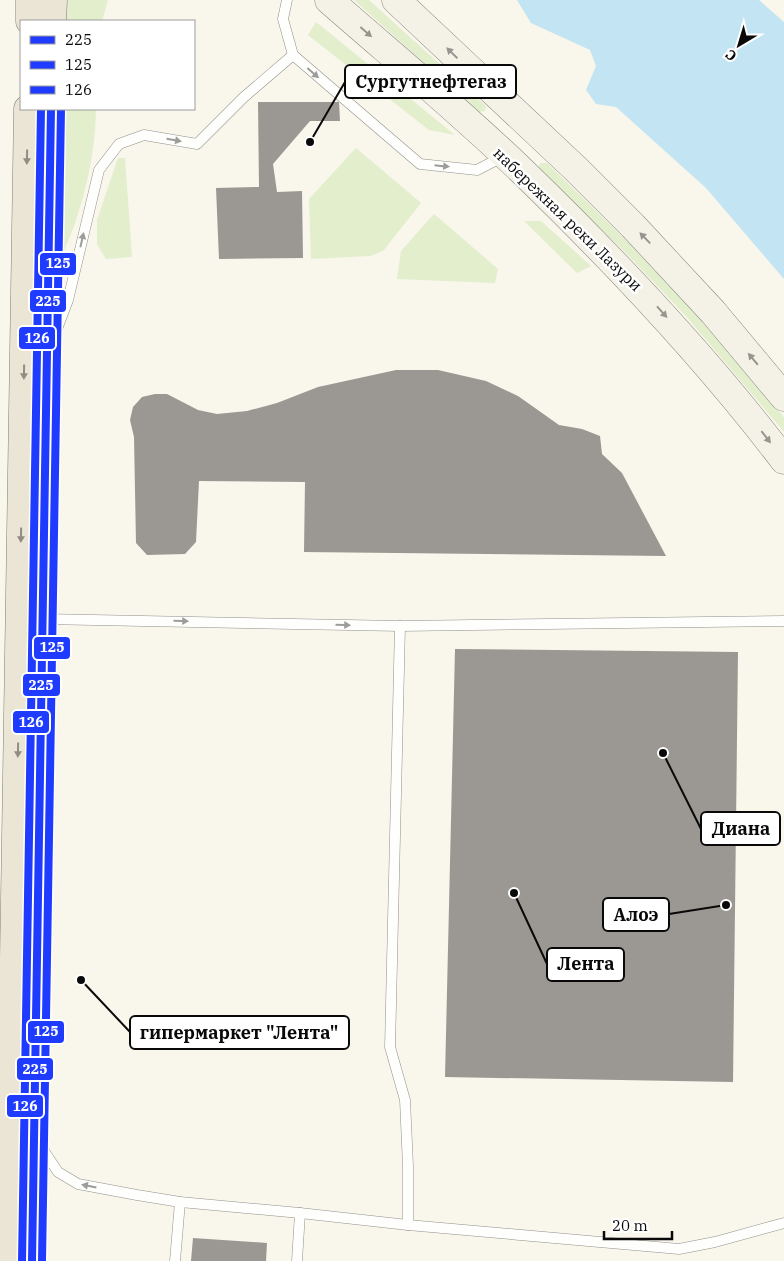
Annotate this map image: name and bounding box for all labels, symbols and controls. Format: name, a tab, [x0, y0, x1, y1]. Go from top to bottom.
legend	[20, 20, 195, 110]
north arrow	[714, 20, 764, 70]
one-way arrow	[360, 26, 372, 37]
text: 225	[65, 30, 92, 49]
text: С	[722, 45, 740, 65]
one-way arrow	[446, 47, 458, 59]
text: 125	[65, 55, 92, 74]
callout: Сургутнефтегаз	[345, 65, 516, 98]
one-way arrow	[307, 67, 320, 78]
text: Сургутнефтегаз	[355, 70, 507, 93]
text: 126	[65, 80, 92, 99]
one-way arrow	[167, 136, 183, 144]
street label: набережная реки Лазури	[490, 143, 646, 295]
one-way arrow	[23, 150, 31, 166]
one-way arrow	[434, 163, 450, 171]
one-way arrow	[78, 233, 86, 248]
one-way arrow	[639, 233, 651, 245]
line badge: 125	[39, 252, 77, 276]
text: 125	[45, 254, 71, 272]
line badge: 225	[29, 289, 67, 313]
text: 225	[35, 292, 61, 310]
one-way arrow	[656, 306, 668, 318]
line badge: 126	[18, 326, 56, 350]
text: 126	[24, 329, 50, 347]
one-way arrow	[748, 353, 759, 366]
one-way arrow	[20, 365, 28, 381]
one-way arrow	[761, 430, 772, 443]
one-way arrow	[17, 527, 25, 543]
one-way arrow	[173, 618, 189, 626]
one-way arrow	[335, 621, 351, 629]
line badge: 125	[33, 636, 71, 660]
text: 125	[39, 638, 65, 656]
line badge: 225	[22, 673, 61, 697]
text: 225	[28, 676, 54, 694]
line badge: 126	[12, 710, 50, 734]
text: 126	[18, 713, 44, 731]
one-way arrow	[13, 742, 21, 758]
callout: Диана	[701, 812, 780, 845]
text: Диана	[712, 817, 770, 840]
callout: Алоэ	[603, 898, 669, 931]
text: Алоэ	[613, 903, 659, 926]
callout: Лента	[547, 948, 624, 981]
text: Лента	[557, 952, 615, 975]
callout: гипермаркет "Лента"	[130, 1016, 349, 1049]
line badge: 125	[27, 1020, 65, 1044]
text: гипермаркет "Лента"	[140, 1021, 338, 1044]
text: 125	[33, 1022, 59, 1040]
line badge: 225	[16, 1057, 54, 1081]
text: 225	[22, 1060, 48, 1078]
line badge: 126	[6, 1094, 44, 1118]
text: 126	[12, 1097, 38, 1115]
one-way arrow	[81, 1182, 97, 1190]
scale bar	[604, 1208, 672, 1240]
text: 20 m	[612, 1216, 648, 1235]

